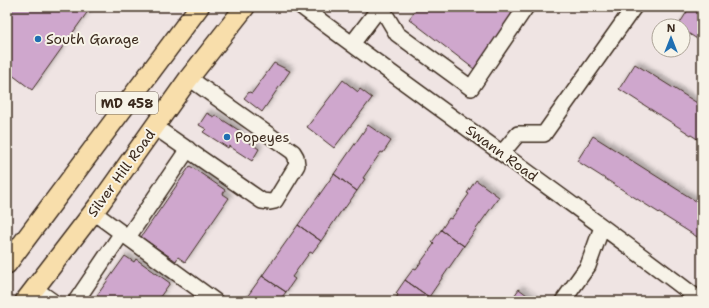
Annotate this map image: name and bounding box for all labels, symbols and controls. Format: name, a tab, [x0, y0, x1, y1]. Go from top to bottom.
north arrow	[651, 18, 691, 58]
text: N	[667, 21, 676, 36]
place label: South Garage	[46, 30, 139, 48]
marker: South Garage	[33, 34, 43, 44]
road number: MD 458	[96, 92, 158, 114]
street label: Swann Road	[462, 121, 542, 185]
street label: Silver Hill Road	[83, 125, 159, 220]
place label: Popeyes	[235, 128, 289, 146]
marker: Popeyes	[222, 132, 232, 142]

